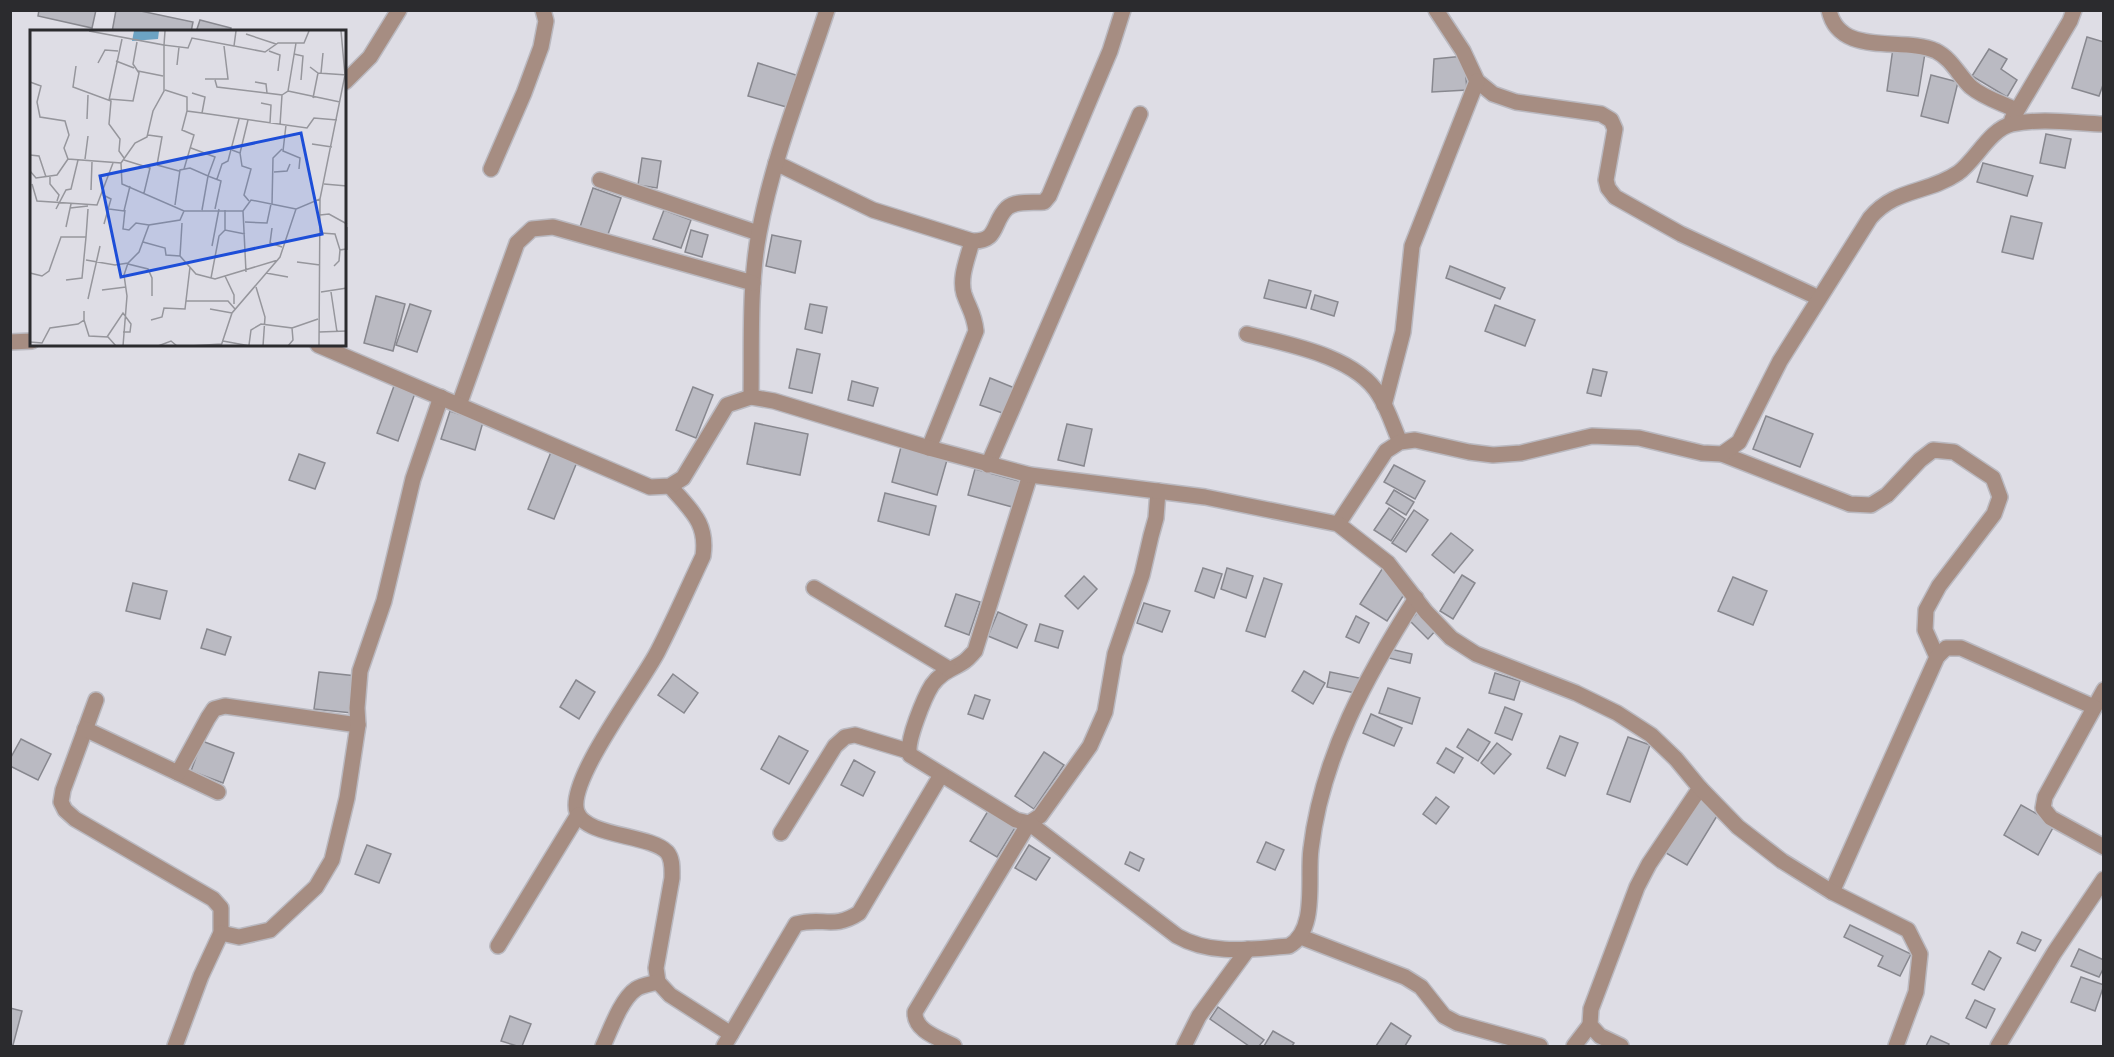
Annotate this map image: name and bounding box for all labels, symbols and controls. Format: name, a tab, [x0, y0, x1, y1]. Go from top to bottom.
inset map	[30, 30, 346, 346]

